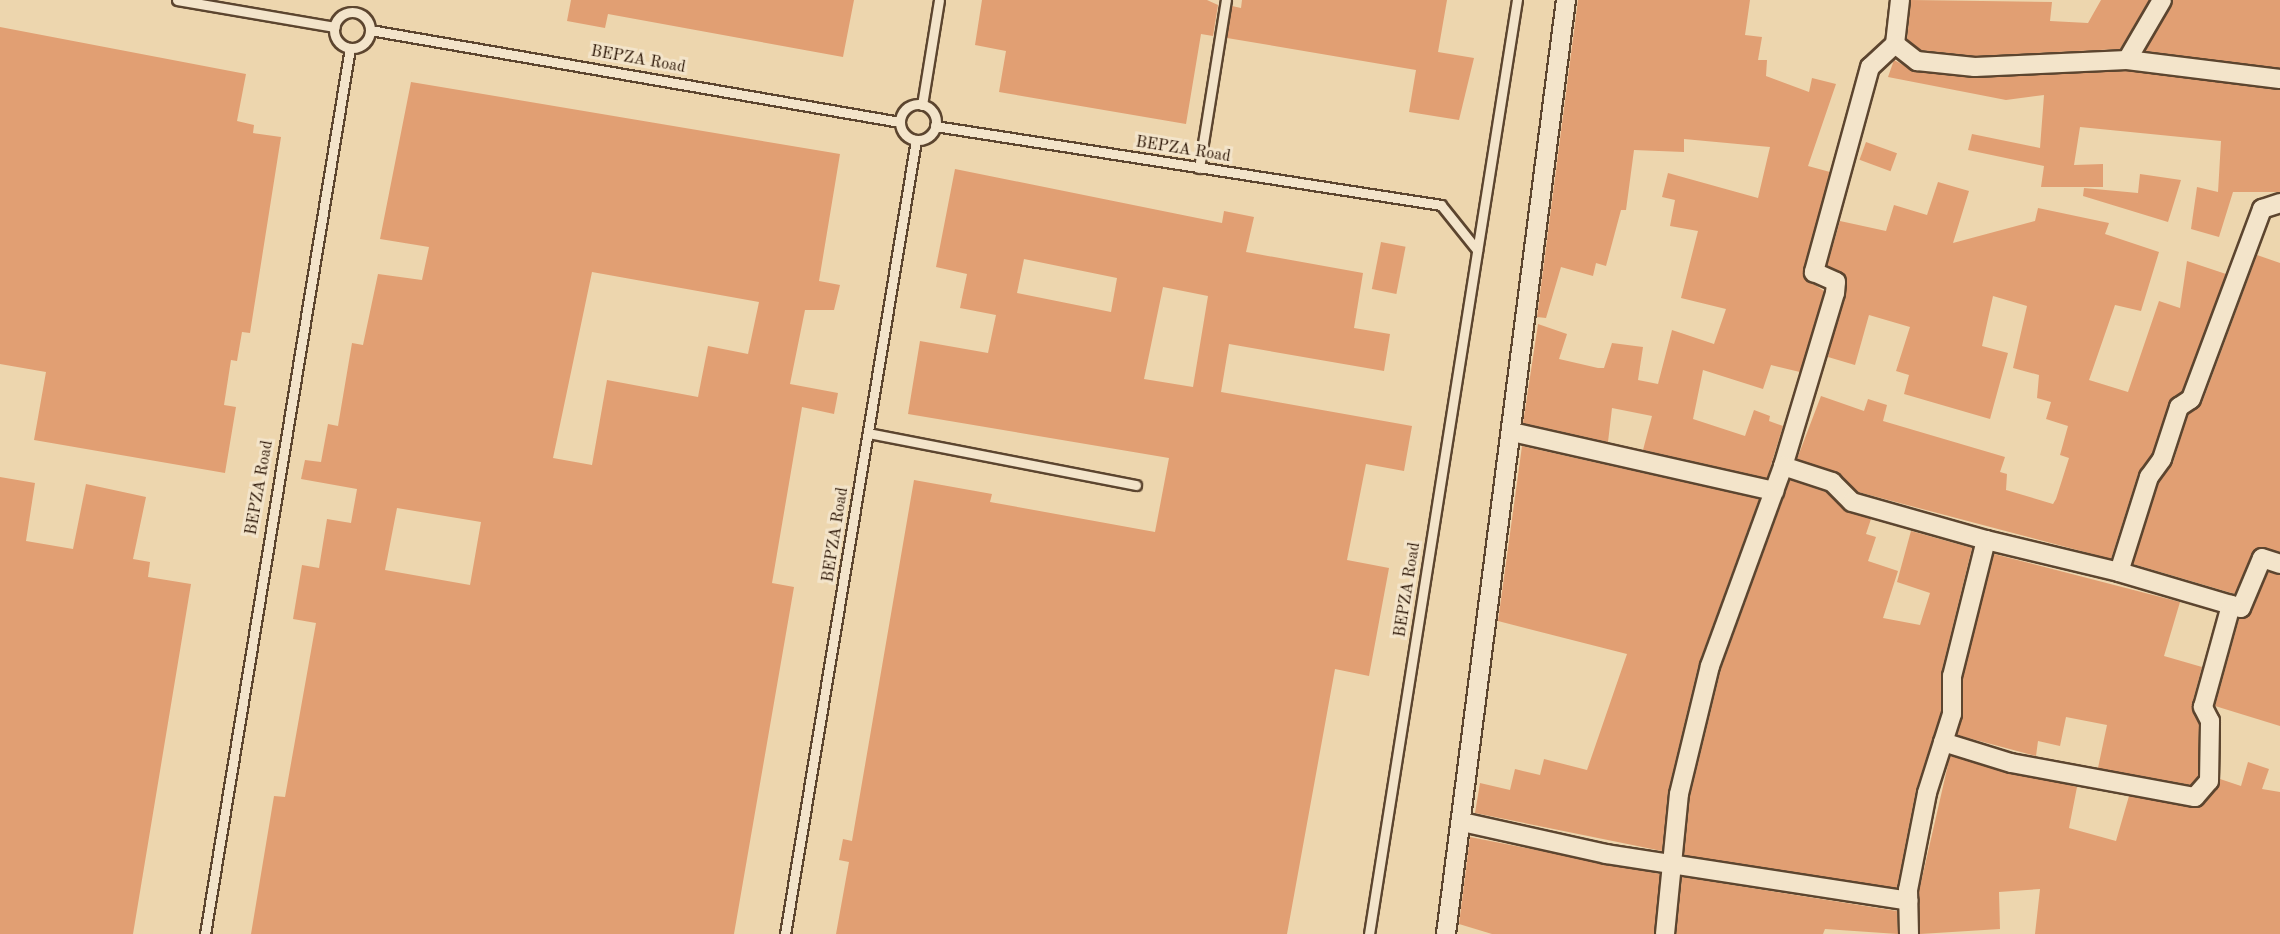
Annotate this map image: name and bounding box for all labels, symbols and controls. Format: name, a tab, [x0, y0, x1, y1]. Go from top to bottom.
street label: BEPZA Road	[589, 42, 687, 78]
street label: BEPZA Road	[1134, 133, 1232, 167]
street label: BEPZA Road	[242, 439, 278, 537]
street label: BEPZA Road	[819, 486, 853, 584]
street label: BEPZA Road	[1391, 541, 1425, 639]

